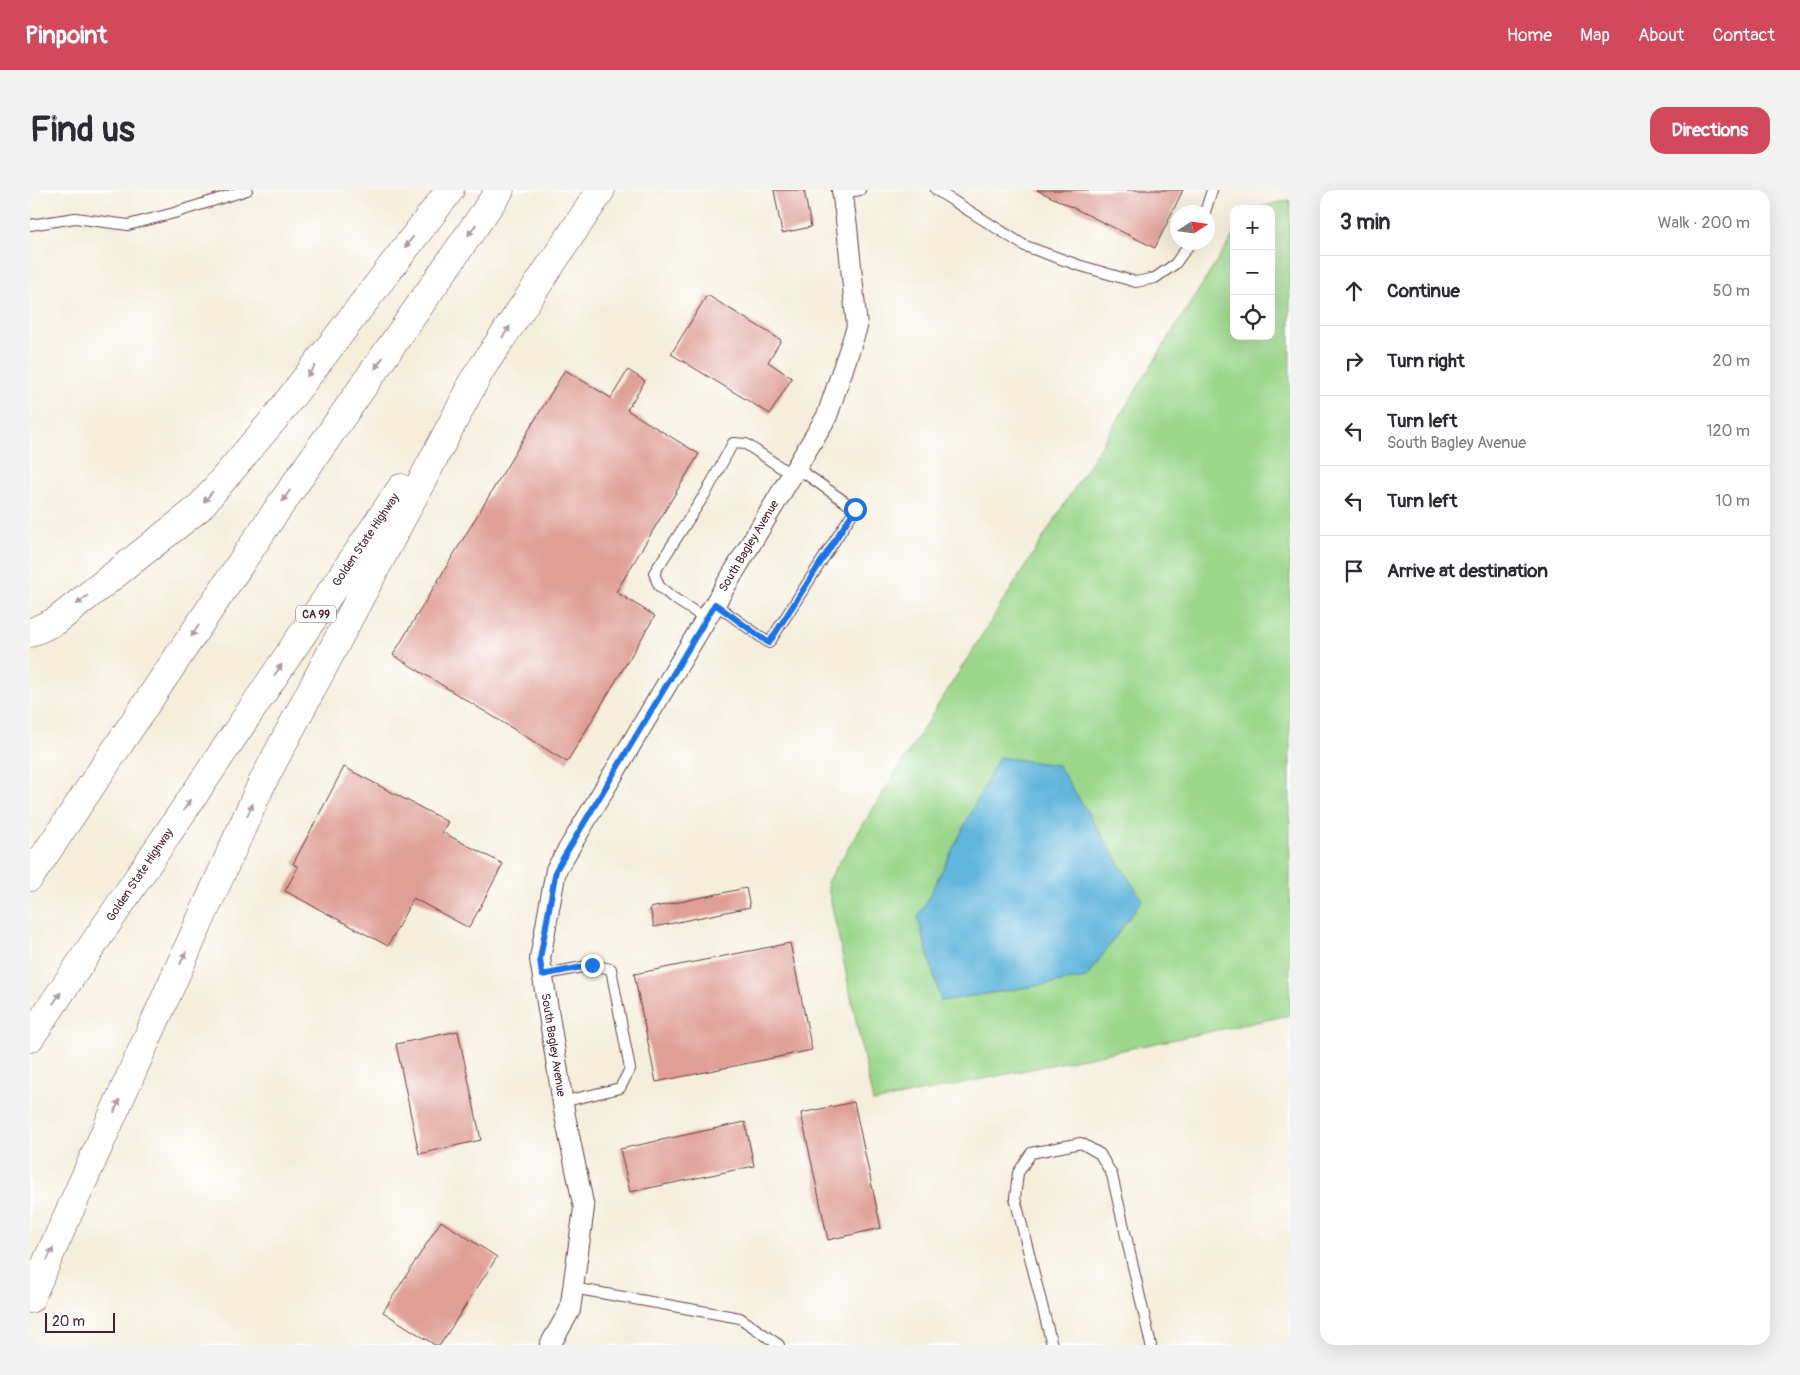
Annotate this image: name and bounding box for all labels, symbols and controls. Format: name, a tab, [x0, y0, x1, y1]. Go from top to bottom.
text: Pinpoint	[25, 21, 107, 50]
text: Home	[1507, 24, 1552, 47]
text: Map	[1580, 24, 1610, 47]
text: About	[1638, 24, 1684, 47]
text: Contact	[1712, 24, 1775, 47]
button: Directions	[1650, 107, 1770, 154]
text: Find us	[30, 108, 135, 152]
north arrow	[1170, 205, 1215, 250]
map controls	[1230, 205, 1275, 340]
button: +	[1230, 205, 1275, 250]
text: 3 min	[1340, 209, 1390, 236]
text: Walk · 200 m	[1658, 213, 1750, 233]
one-way arrow	[467, 223, 477, 237]
one-way arrow	[404, 235, 415, 248]
button: −	[1230, 250, 1275, 295]
icon: ahead	[1340, 277, 1368, 305]
text: Continue	[1387, 279, 1460, 303]
text: 50 m	[1713, 281, 1750, 301]
button: locate	[1230, 295, 1275, 340]
one-way arrow	[501, 326, 511, 339]
icon: right	[1340, 347, 1368, 375]
text: Turn right	[1387, 349, 1465, 373]
text: 20 m	[1712, 351, 1750, 371]
one-way arrow	[374, 356, 384, 370]
one-way arrow	[305, 364, 316, 377]
text: Turn left	[1387, 409, 1457, 433]
icon: left	[1340, 417, 1368, 445]
text: 120 m	[1706, 421, 1750, 441]
text: South Bagley Avenue	[1387, 433, 1526, 453]
icon: left	[1340, 487, 1368, 515]
one-way arrow	[281, 489, 291, 503]
text: Turn left	[1387, 489, 1457, 513]
one-way arrow	[203, 491, 214, 504]
street label: Golden State Highway	[329, 491, 403, 589]
text: 10 m	[1715, 491, 1750, 511]
street label: South Bagley Avenue	[716, 497, 782, 595]
route start	[844, 498, 867, 521]
icon: arrive	[1340, 557, 1368, 585]
text: Arrive at destination	[1387, 559, 1548, 583]
one-way arrow	[76, 595, 89, 606]
road number: CA 99	[296, 606, 336, 622]
one-way arrow	[190, 624, 200, 637]
one-way arrow	[273, 663, 283, 677]
one-way arrow	[182, 798, 192, 812]
one-way arrow	[247, 803, 255, 817]
street label: Golden State Highway	[103, 826, 177, 924]
one-way arrow	[180, 951, 188, 965]
route end	[581, 954, 604, 977]
one-way arrow	[52, 991, 62, 1004]
street label: South Bagley Avenue	[537, 992, 569, 1098]
one-way arrow	[113, 1099, 121, 1113]
one-way arrow	[46, 1247, 54, 1261]
scale bar	[45, 1310, 115, 1333]
text: 20 m	[52, 1313, 85, 1330]

